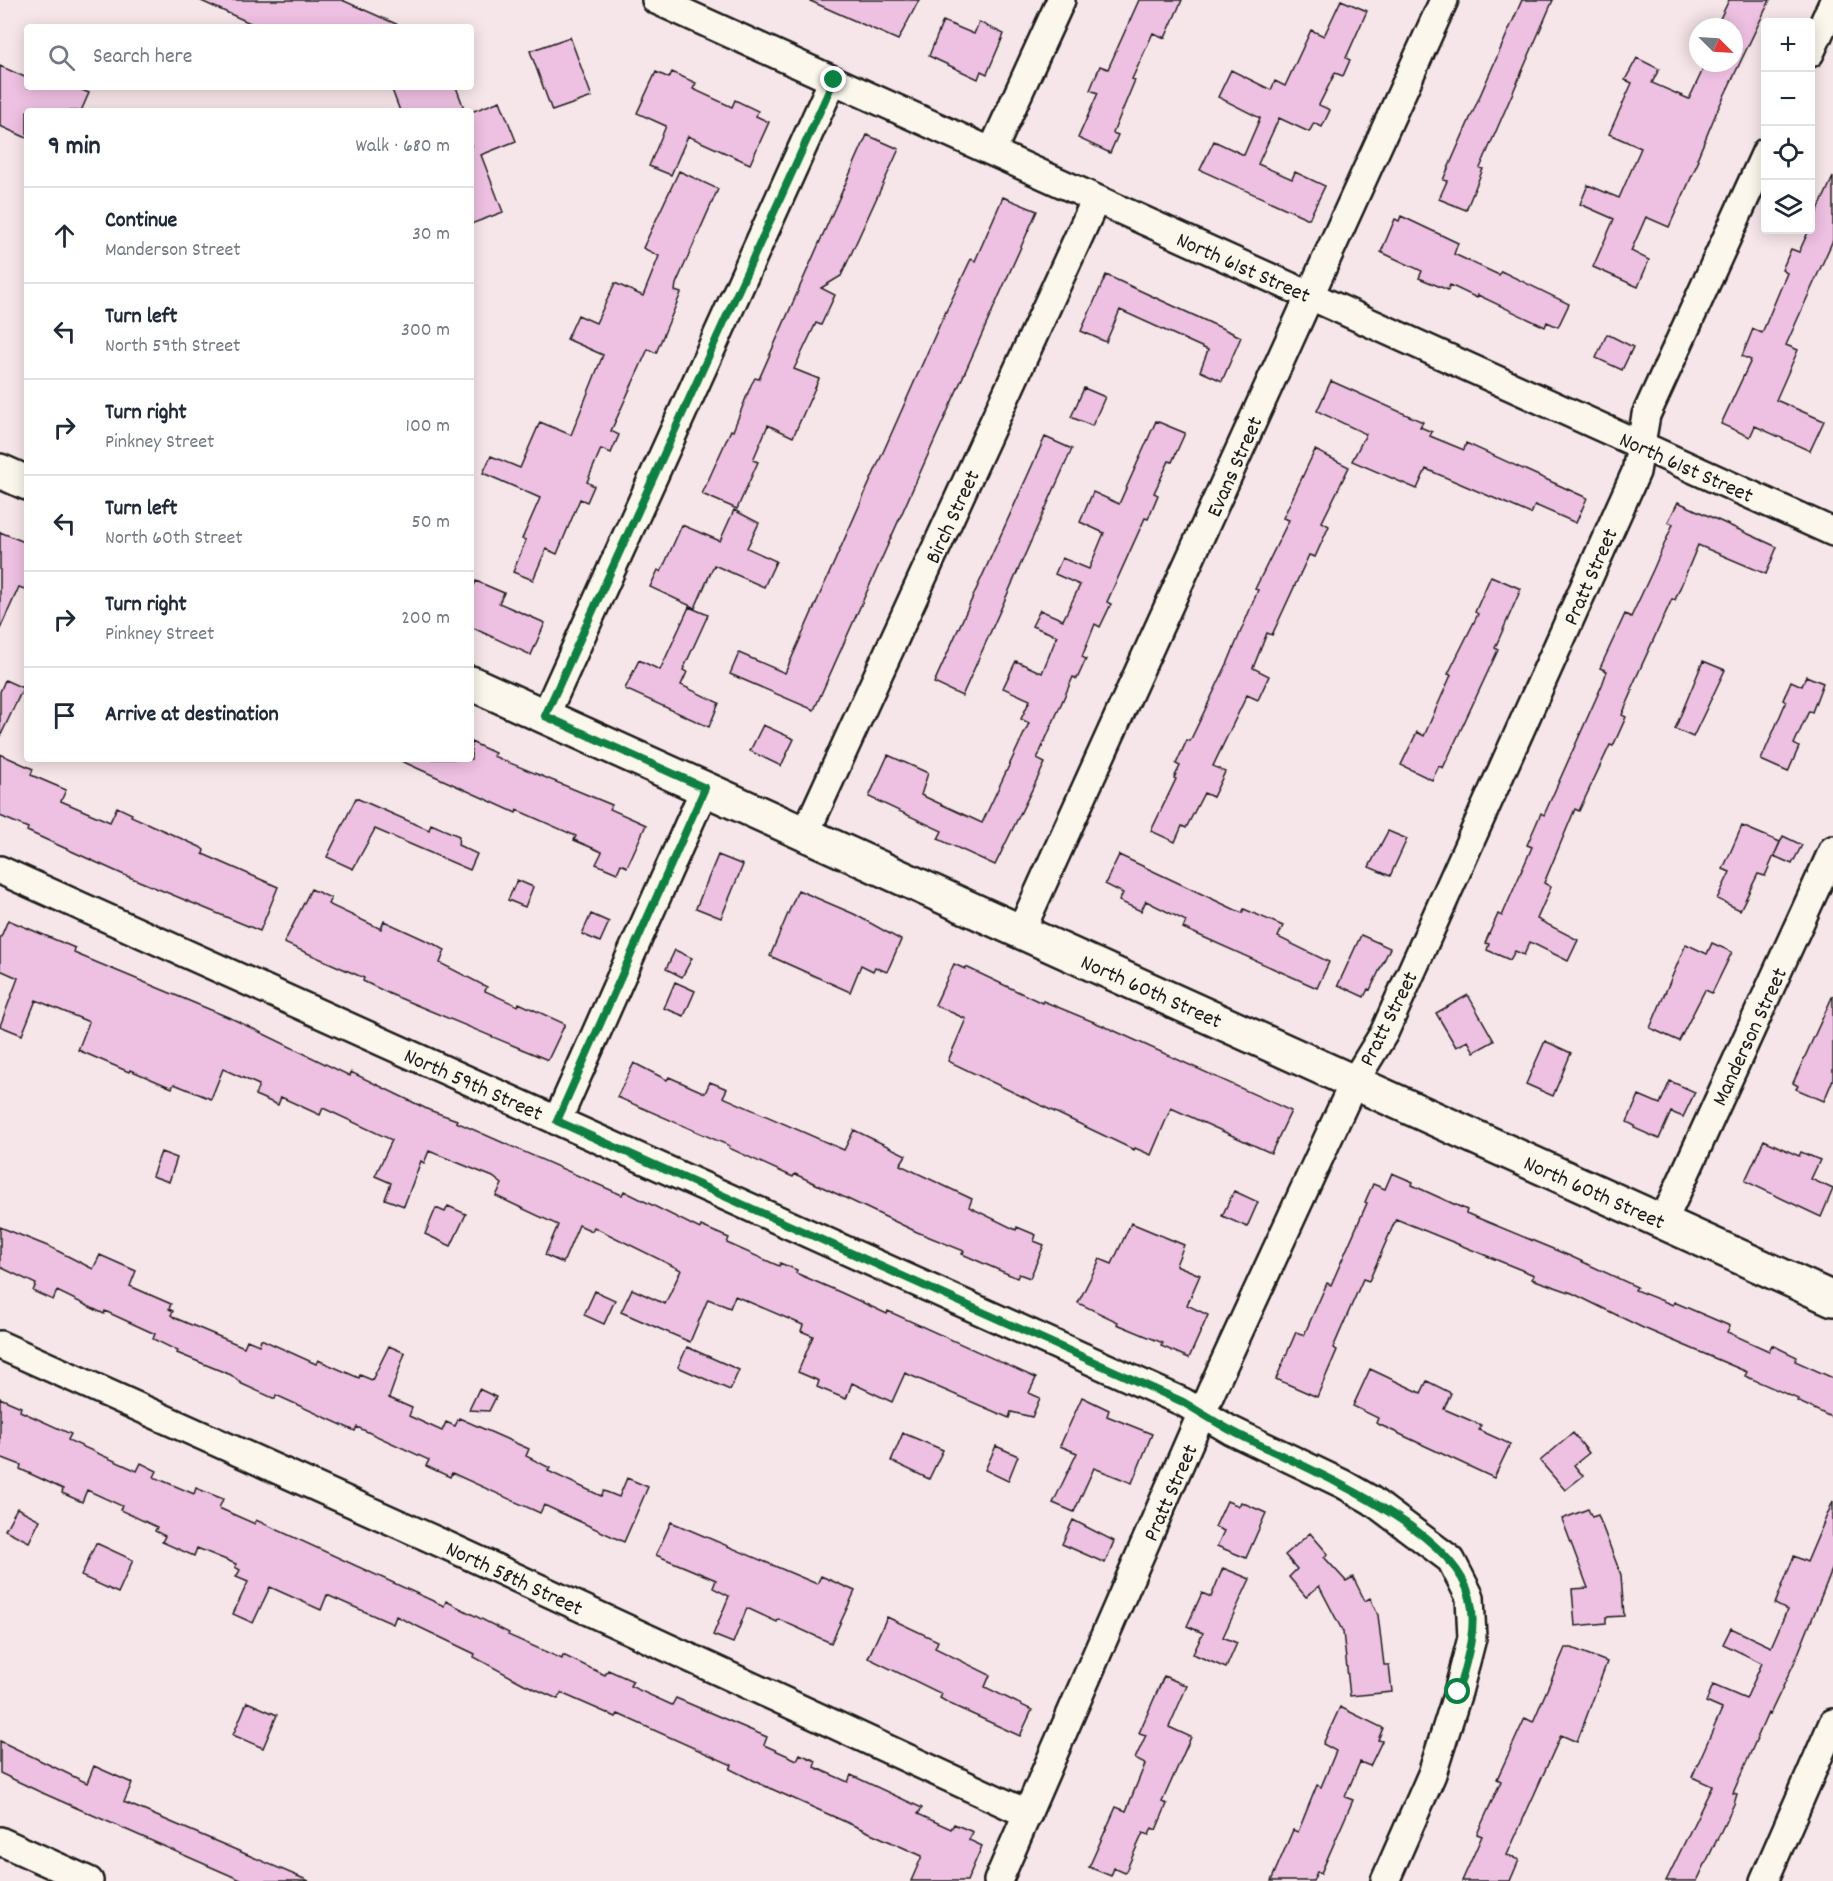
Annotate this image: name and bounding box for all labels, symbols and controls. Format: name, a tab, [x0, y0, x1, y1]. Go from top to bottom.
north arrow	[1689, 18, 1743, 72]
map controls	[1761, 18, 1815, 234]
button: +	[1761, 18, 1815, 72]
search box	[24, 24, 474, 90]
icon: search	[45, 41, 78, 74]
text: Search here	[93, 42, 192, 73]
route end	[820, 66, 846, 92]
button: −	[1761, 72, 1815, 126]
button: locate	[1761, 126, 1815, 180]
text: 9 min	[48, 129, 101, 166]
text: Walk · 680 m	[355, 133, 450, 161]
button: layers	[1761, 180, 1815, 234]
text: Continue	[105, 206, 177, 237]
icon: ahead	[48, 219, 81, 252]
text: 30 m	[412, 221, 450, 249]
street label: North 61st Street	[1171, 226, 1314, 313]
text: Manderson Street	[105, 237, 241, 265]
text: Turn left	[105, 302, 177, 333]
icon: left	[48, 315, 81, 348]
text: 300 m	[401, 317, 450, 345]
text: North 59th Street	[105, 333, 240, 361]
text: Turn right	[105, 398, 187, 429]
icon: right	[48, 411, 81, 444]
street label: Evans Street	[1200, 412, 1272, 523]
text: 100 m	[406, 413, 450, 441]
street label: North 61st Street	[1614, 426, 1757, 513]
text: Pinkney Street	[105, 429, 215, 457]
street label: Birch Street	[919, 466, 989, 569]
text: Turn left	[105, 494, 177, 525]
icon: left	[48, 507, 81, 540]
text: 50 m	[412, 509, 450, 537]
street label: Pratt Street	[1557, 524, 1627, 631]
text: North 60th Street	[105, 525, 243, 553]
text: Turn right	[105, 590, 187, 621]
icon: right	[48, 603, 81, 636]
text: 200 m	[401, 605, 450, 633]
text: Pinkney Street	[105, 621, 215, 649]
icon: arrive	[48, 699, 81, 732]
text: Arrive at destination	[105, 700, 279, 731]
street label: North 60th Street	[1075, 948, 1226, 1038]
street label: Manderson Street	[1706, 963, 1797, 1112]
street label: Pratt Street	[1353, 967, 1427, 1073]
street label: North 59th Street	[398, 1042, 547, 1131]
street label: North 60th Street	[1518, 1149, 1669, 1239]
street label: Pratt Street	[1137, 1440, 1207, 1547]
street label: North 58th Street	[440, 1535, 587, 1625]
route start	[1444, 1678, 1470, 1704]

